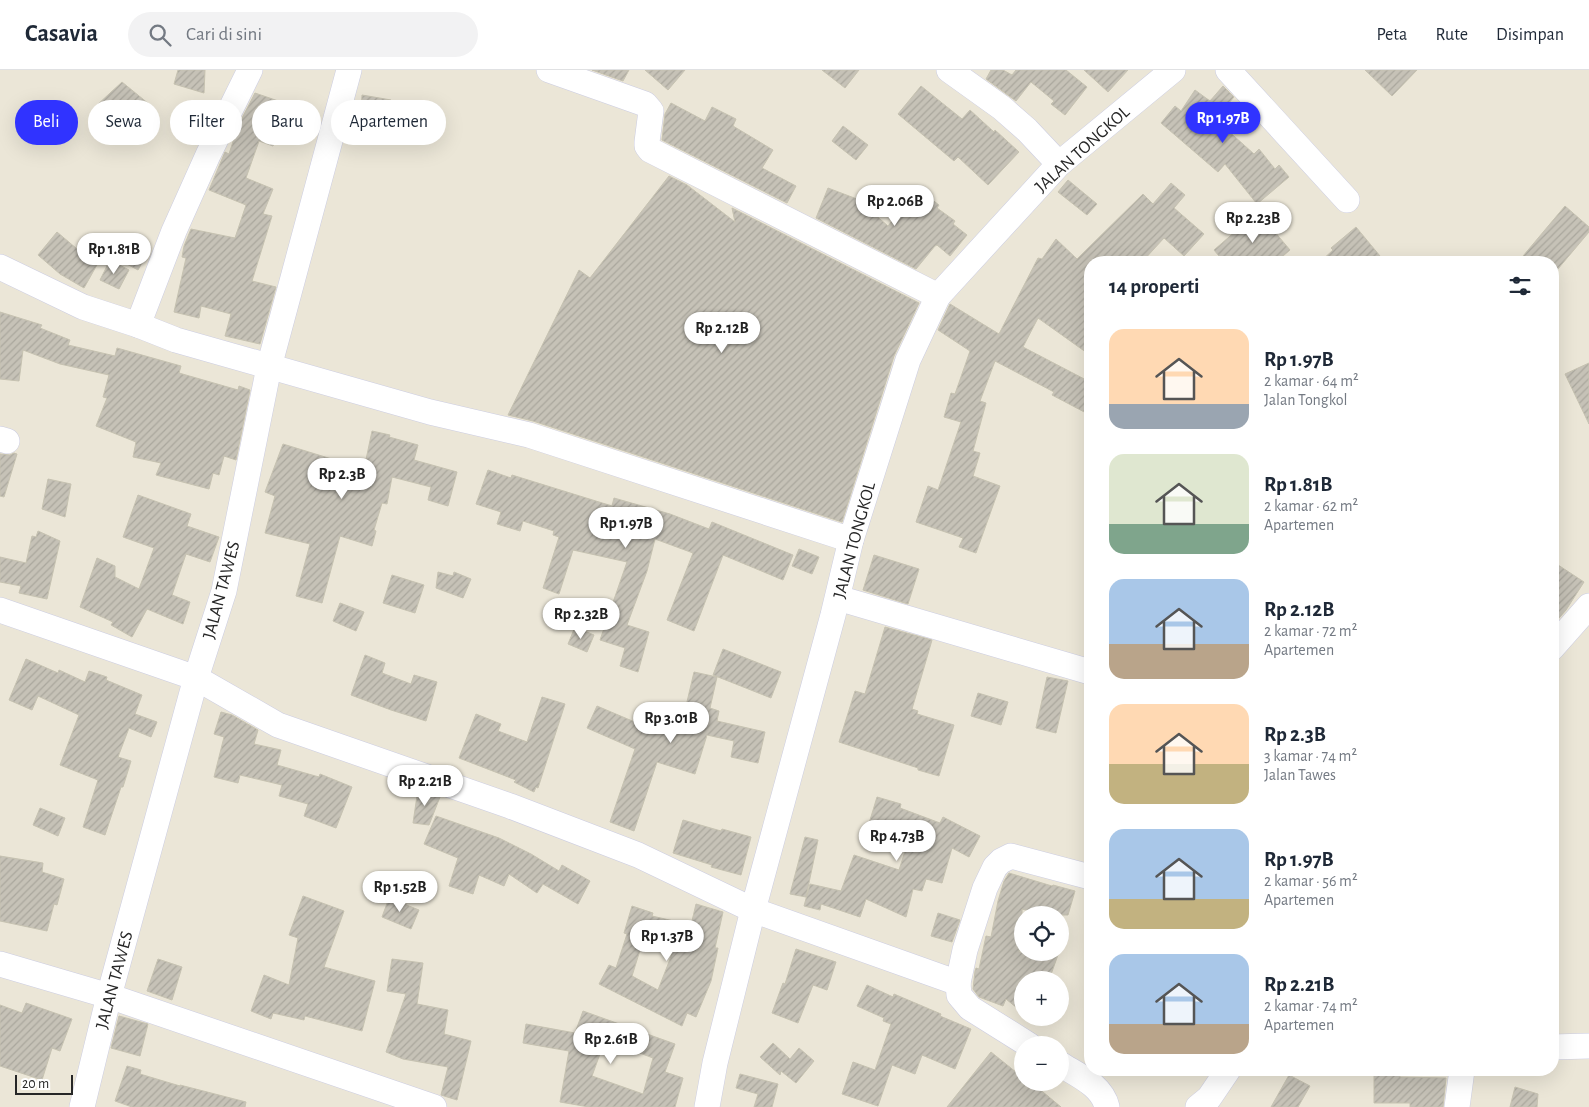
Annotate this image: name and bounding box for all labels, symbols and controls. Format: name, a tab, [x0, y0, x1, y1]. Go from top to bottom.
search box	[128, 12, 478, 57]
icon: search	[146, 21, 174, 49]
text: Casavia	[25, 22, 98, 46]
text: Cari di sini	[186, 25, 262, 44]
text: Peta	[1376, 26, 1407, 44]
text: Rute	[1435, 26, 1468, 44]
text: Disimpan	[1496, 26, 1564, 44]
chip: Beli	[15, 100, 78, 145]
chip: Sewa	[88, 100, 160, 145]
chip: Filter	[170, 100, 242, 145]
chip: Baru	[252, 100, 321, 145]
chip: Apartemen	[331, 100, 446, 145]
pin: Rp 1.97B	[1171, 102, 1275, 144]
street label: JALAN TONGKOL	[1032, 103, 1134, 197]
text: Rp 1.97B	[1196, 110, 1250, 126]
pin: Rp 2.06B	[843, 184, 947, 227]
text: Rp 2.06B	[867, 193, 923, 209]
pin: Rp 2.23B	[1201, 202, 1305, 244]
text: Rp 2.23B	[1226, 210, 1280, 226]
pin: Rp 1.81B	[62, 232, 166, 275]
text: Rp 1.81B	[88, 241, 140, 257]
icon: filters	[1506, 272, 1534, 300]
text: 14 properti	[1109, 276, 1200, 297]
pin: Rp 2.12B	[670, 312, 774, 354]
text: Rp 2.12B	[695, 320, 749, 336]
icon: home	[1149, 349, 1209, 409]
text: Rp 1.97B	[1264, 349, 1334, 370]
text: 2 kamar · 64 m²	[1264, 373, 1359, 389]
text: Jalan Tongkol	[1264, 392, 1348, 408]
pin: Rp 2.3B	[296, 458, 388, 500]
text: Rp 2.3B	[318, 466, 366, 482]
icon: home	[1149, 474, 1209, 534]
text: Rp 1.81B	[1264, 474, 1332, 495]
street label: JALAN TONGKOL	[831, 480, 879, 600]
text: 2 kamar · 62 m²	[1264, 498, 1358, 514]
pin: Rp 1.97B	[574, 506, 678, 549]
text: Rp 1.97B	[599, 515, 653, 531]
text: Apartemen	[1264, 517, 1334, 533]
street label: JALAN TAWES	[200, 540, 244, 641]
pin: Rp 2.32B	[529, 598, 633, 640]
icon: home	[1149, 599, 1209, 659]
text: Rp 2.12B	[1264, 599, 1334, 620]
text: Rp 2.32B	[554, 606, 608, 622]
text: 2 kamar · 72 m²	[1264, 623, 1357, 639]
text: Apartemen	[1264, 642, 1334, 658]
pin: Rp 3.01B	[619, 702, 723, 744]
text: Rp 3.01B	[644, 710, 698, 726]
icon: home	[1149, 724, 1209, 784]
text: Rp 2.3B	[1264, 724, 1326, 745]
text: 3 kamar · 74 m²	[1264, 748, 1357, 764]
pin: Rp 2.21B	[373, 764, 477, 807]
text: Jalan Tawes	[1264, 767, 1336, 783]
text: Rp 2.21B	[398, 773, 452, 789]
pin: Rp 4.73B	[845, 820, 949, 862]
text: Rp 4.73B	[870, 828, 924, 844]
icon: home	[1149, 849, 1209, 909]
text: Rp 1.97B	[1264, 849, 1334, 870]
pin: Rp 1.52B	[348, 870, 452, 913]
text: 2 kamar · 56 m²	[1264, 873, 1358, 889]
text: Rp 1.52B	[374, 879, 426, 895]
text: Apartemen	[1264, 892, 1334, 908]
map controls	[1014, 906, 1069, 1091]
button: locate	[1014, 906, 1069, 961]
pin: Rp 1.37B	[615, 920, 719, 962]
text: Rp 1.37B	[641, 928, 693, 944]
street label: JALAN TAWES	[93, 930, 137, 1031]
button: +	[1014, 971, 1069, 1026]
icon: home	[1149, 974, 1209, 1034]
text: Rp 2.21B	[1264, 974, 1334, 995]
text: 2 kamar · 74 m²	[1264, 998, 1358, 1014]
text: Apartemen	[1264, 1017, 1334, 1033]
pin: Rp 2.61B	[559, 1022, 663, 1065]
text: Rp 2.61B	[584, 1031, 638, 1047]
button: −	[1014, 1036, 1069, 1091]
scale bar	[15, 1072, 72, 1095]
text: 20 m	[22, 1077, 49, 1091]

